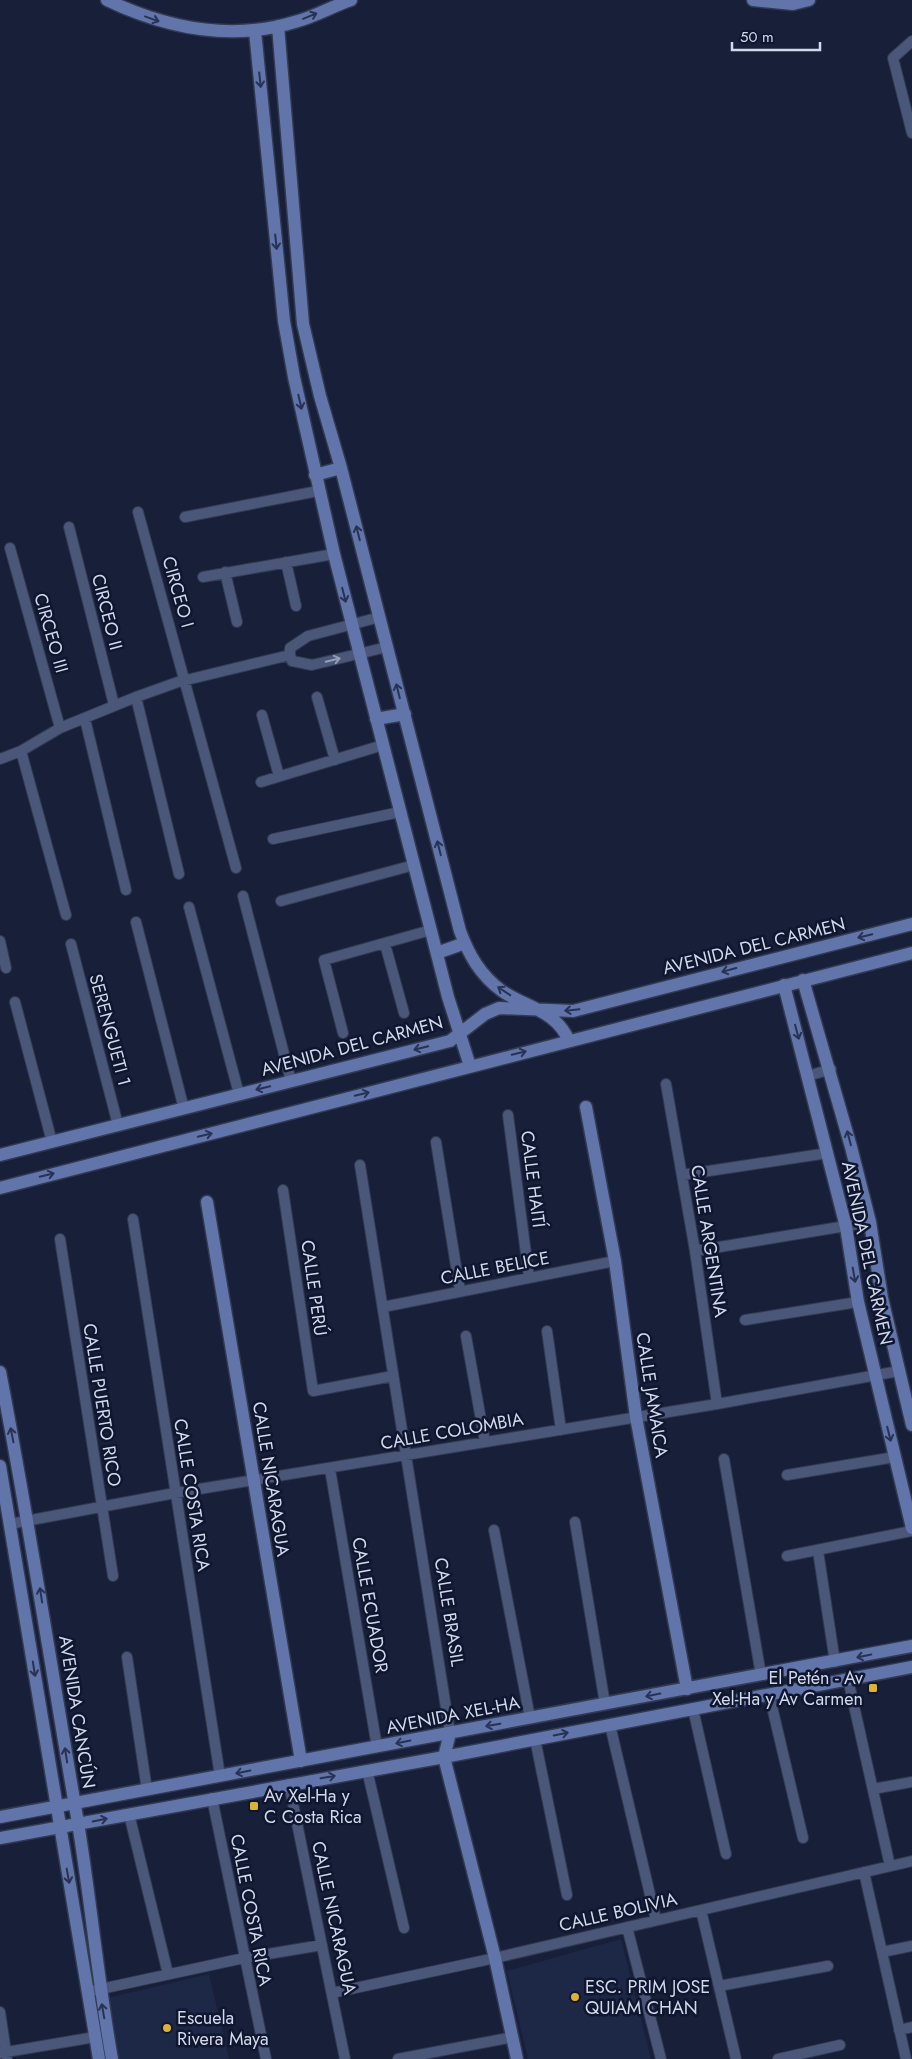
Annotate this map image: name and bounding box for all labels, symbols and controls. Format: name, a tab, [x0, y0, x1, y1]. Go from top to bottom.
one-way arrow	[302, 11, 317, 21]
one-way arrow	[143, 15, 159, 24]
scale bar	[732, 20, 820, 52]
text: 50 m	[740, 26, 774, 48]
one-way arrow	[255, 72, 265, 88]
one-way arrow	[272, 233, 281, 249]
one-way arrow	[296, 394, 305, 410]
one-way arrow	[353, 526, 362, 542]
street label: CIRCEO I	[155, 553, 201, 631]
street label: CIRCEO II	[85, 571, 129, 653]
one-way arrow	[340, 586, 349, 602]
street label: CIRCEO III	[27, 590, 75, 676]
one-way arrow	[325, 655, 341, 664]
one-way arrow	[393, 683, 403, 699]
one-way arrow	[434, 840, 443, 856]
street label: AVENIDA DEL CARMEN	[660, 911, 848, 981]
one-way arrow	[857, 932, 873, 941]
one-way arrow	[722, 966, 738, 975]
street label: SERENGUETI 1	[83, 971, 137, 1089]
one-way arrow	[498, 986, 512, 996]
one-way arrow	[564, 1005, 580, 1014]
street label: AVENIDA DEL CARMEN	[258, 1009, 446, 1083]
one-way arrow	[792, 1024, 802, 1040]
one-way arrow	[413, 1044, 429, 1053]
one-way arrow	[511, 1048, 527, 1058]
one-way arrow	[256, 1084, 272, 1093]
one-way arrow	[353, 1089, 369, 1098]
street label: CALLE HAITÍ	[514, 1129, 552, 1229]
one-way arrow	[196, 1130, 212, 1139]
one-way arrow	[844, 1130, 853, 1146]
street label: AVENIDA DEL CARMEN	[835, 1159, 899, 1347]
street label: CALLE ARGENTINA	[684, 1163, 734, 1319]
one-way arrow	[39, 1170, 55, 1180]
street label: CALLE PERÚ	[294, 1238, 334, 1338]
street label: CALLE BELICE	[438, 1245, 552, 1291]
one-way arrow	[849, 1267, 859, 1283]
street label: CALLE PUERTO RICO	[76, 1322, 128, 1488]
street label: CALLE JAMAICA	[629, 1331, 675, 1460]
street label: CALLE NICARAGUA	[246, 1400, 296, 1558]
street label: CALLE COLOMBIA	[378, 1406, 526, 1456]
street label: CALLE COSTA RICA	[167, 1417, 217, 1573]
one-way arrow	[885, 1425, 894, 1441]
one-way arrow	[7, 1427, 17, 1443]
street label: CALLE ECUADOR	[345, 1535, 395, 1675]
street label: CALLE BRASIL	[428, 1556, 470, 1668]
one-way arrow	[35, 1587, 45, 1603]
street label: AVENIDA CANCÚN	[52, 1634, 102, 1790]
one-way arrow	[857, 1651, 873, 1661]
one-way arrow	[30, 1661, 40, 1677]
place label: El Petén - Av Xel-Ha y Av Carmen	[712, 1665, 863, 1712]
marker: El Petén - Av Xel-Ha y Av Carmen	[867, 1682, 879, 1694]
street label: AVENIDA XEL-HA	[384, 1689, 522, 1741]
one-way arrow	[645, 1691, 661, 1701]
one-way arrow	[486, 1721, 502, 1731]
one-way arrow	[552, 1729, 568, 1738]
one-way arrow	[395, 1738, 411, 1747]
one-way arrow	[61, 1748, 71, 1764]
one-way arrow	[235, 1767, 251, 1777]
one-way arrow	[320, 1771, 336, 1781]
place label: Av Xel-Ha y C Costa Rica	[264, 1783, 362, 1830]
marker: Av Xel-Ha y C Costa Rica	[248, 1800, 260, 1812]
one-way arrow	[91, 1815, 107, 1824]
street label: CALLE COSTA RICA	[224, 1832, 278, 1988]
street label: CALLE NICARAGUA	[305, 1839, 363, 1997]
one-way arrow	[63, 1867, 73, 1883]
street label: CALLE BOLIVIA	[556, 1886, 680, 1938]
place label: ESC. PRIM JOSE QUIAM CHAN	[585, 1974, 710, 2021]
marker: ESC. PRIM JOSE QUIAM CHAN	[569, 1991, 581, 2003]
one-way arrow	[98, 2003, 108, 2019]
place label: Escuela Rivera Maya	[177, 2005, 269, 2052]
marker: Escuela Rivera Maya	[161, 2022, 173, 2034]

